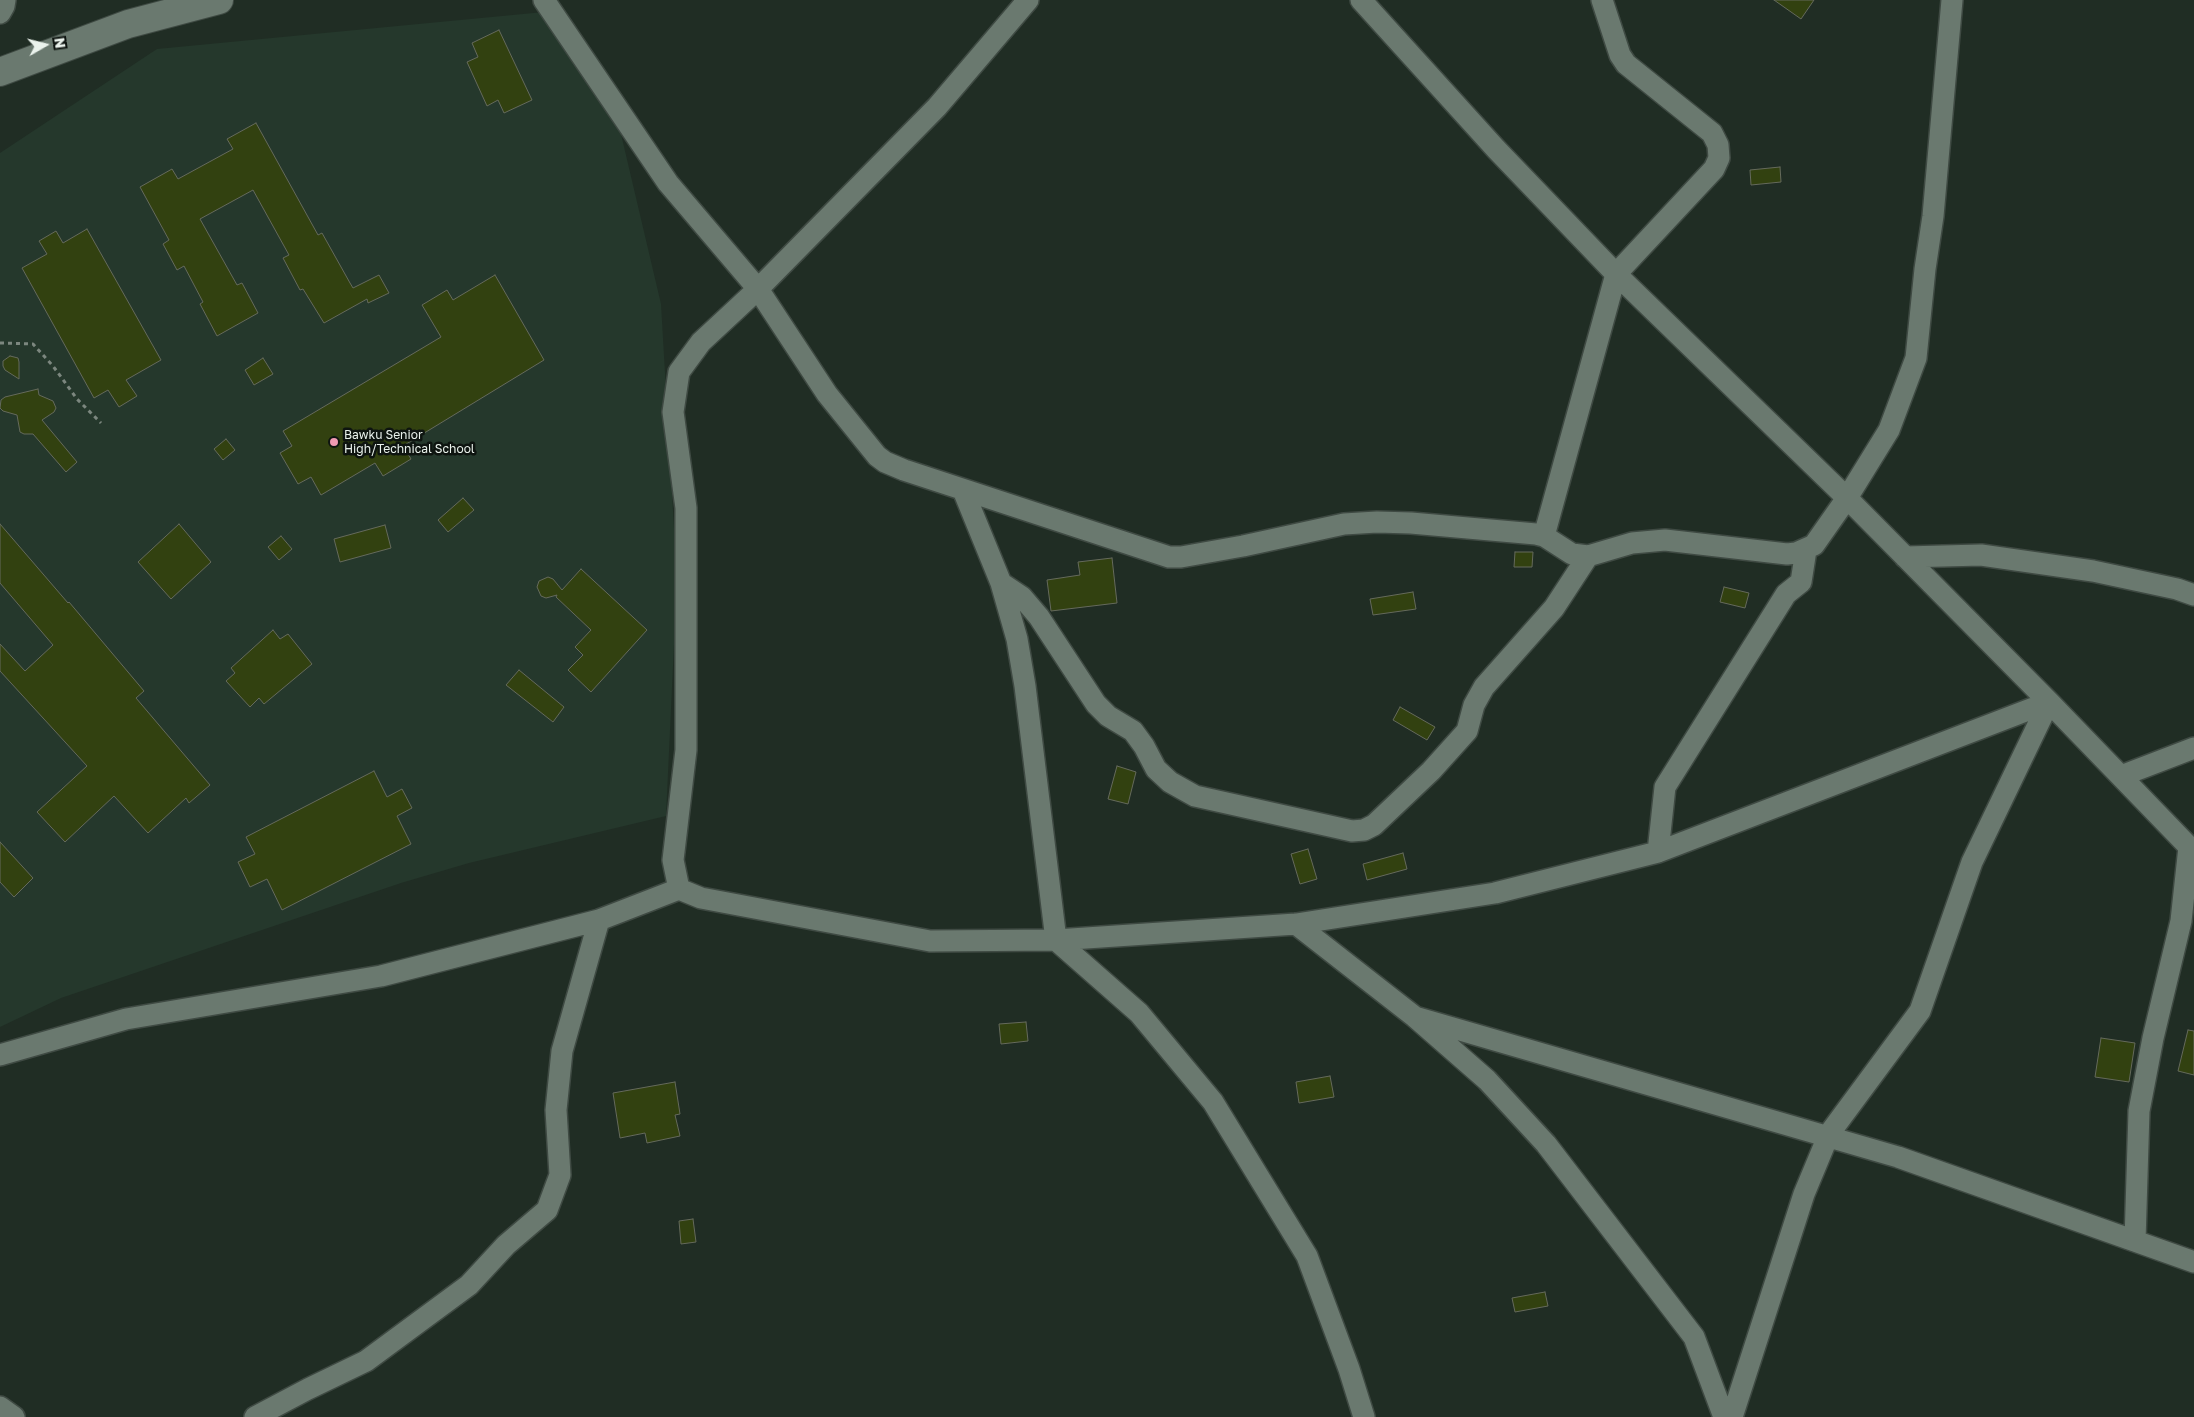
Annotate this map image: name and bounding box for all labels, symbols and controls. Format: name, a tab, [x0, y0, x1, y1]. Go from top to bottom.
north arrow	[20, 20, 70, 70]
text: N	[51, 36, 70, 49]
place label: Bawku Senior High/Technical School	[344, 428, 475, 456]
marker: Bawku Senior High/Technical School	[328, 436, 340, 448]

